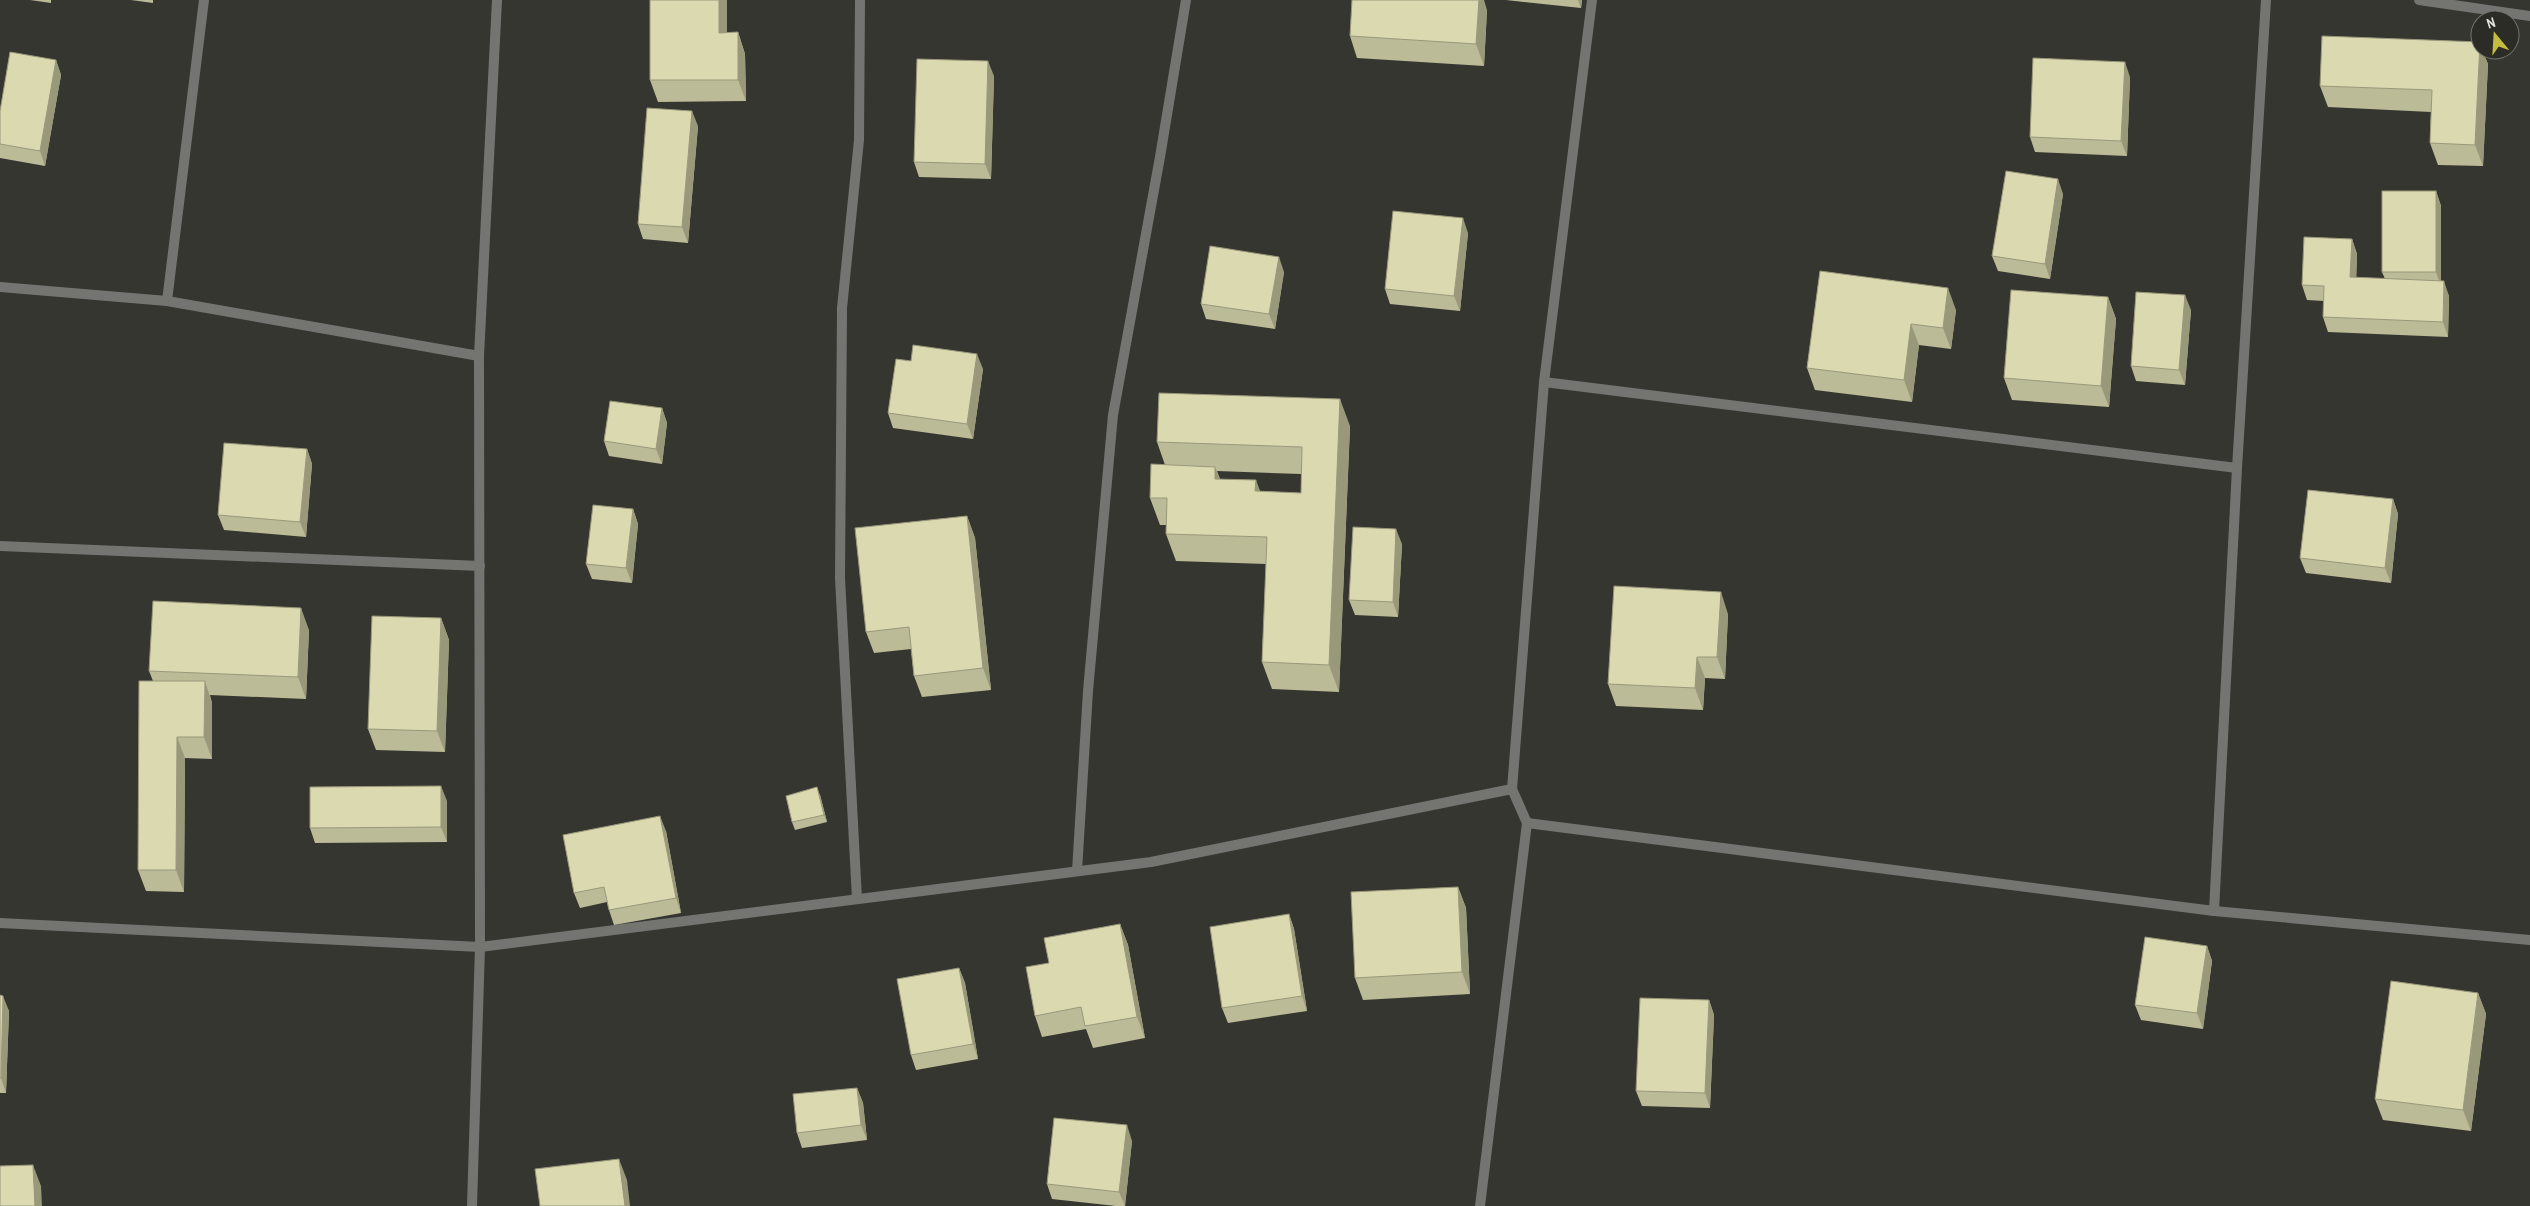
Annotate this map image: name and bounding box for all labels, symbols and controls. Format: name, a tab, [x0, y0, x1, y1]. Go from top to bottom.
north arrow	[2470, 10, 2520, 60]
text: N	[2484, 13, 2498, 32]

